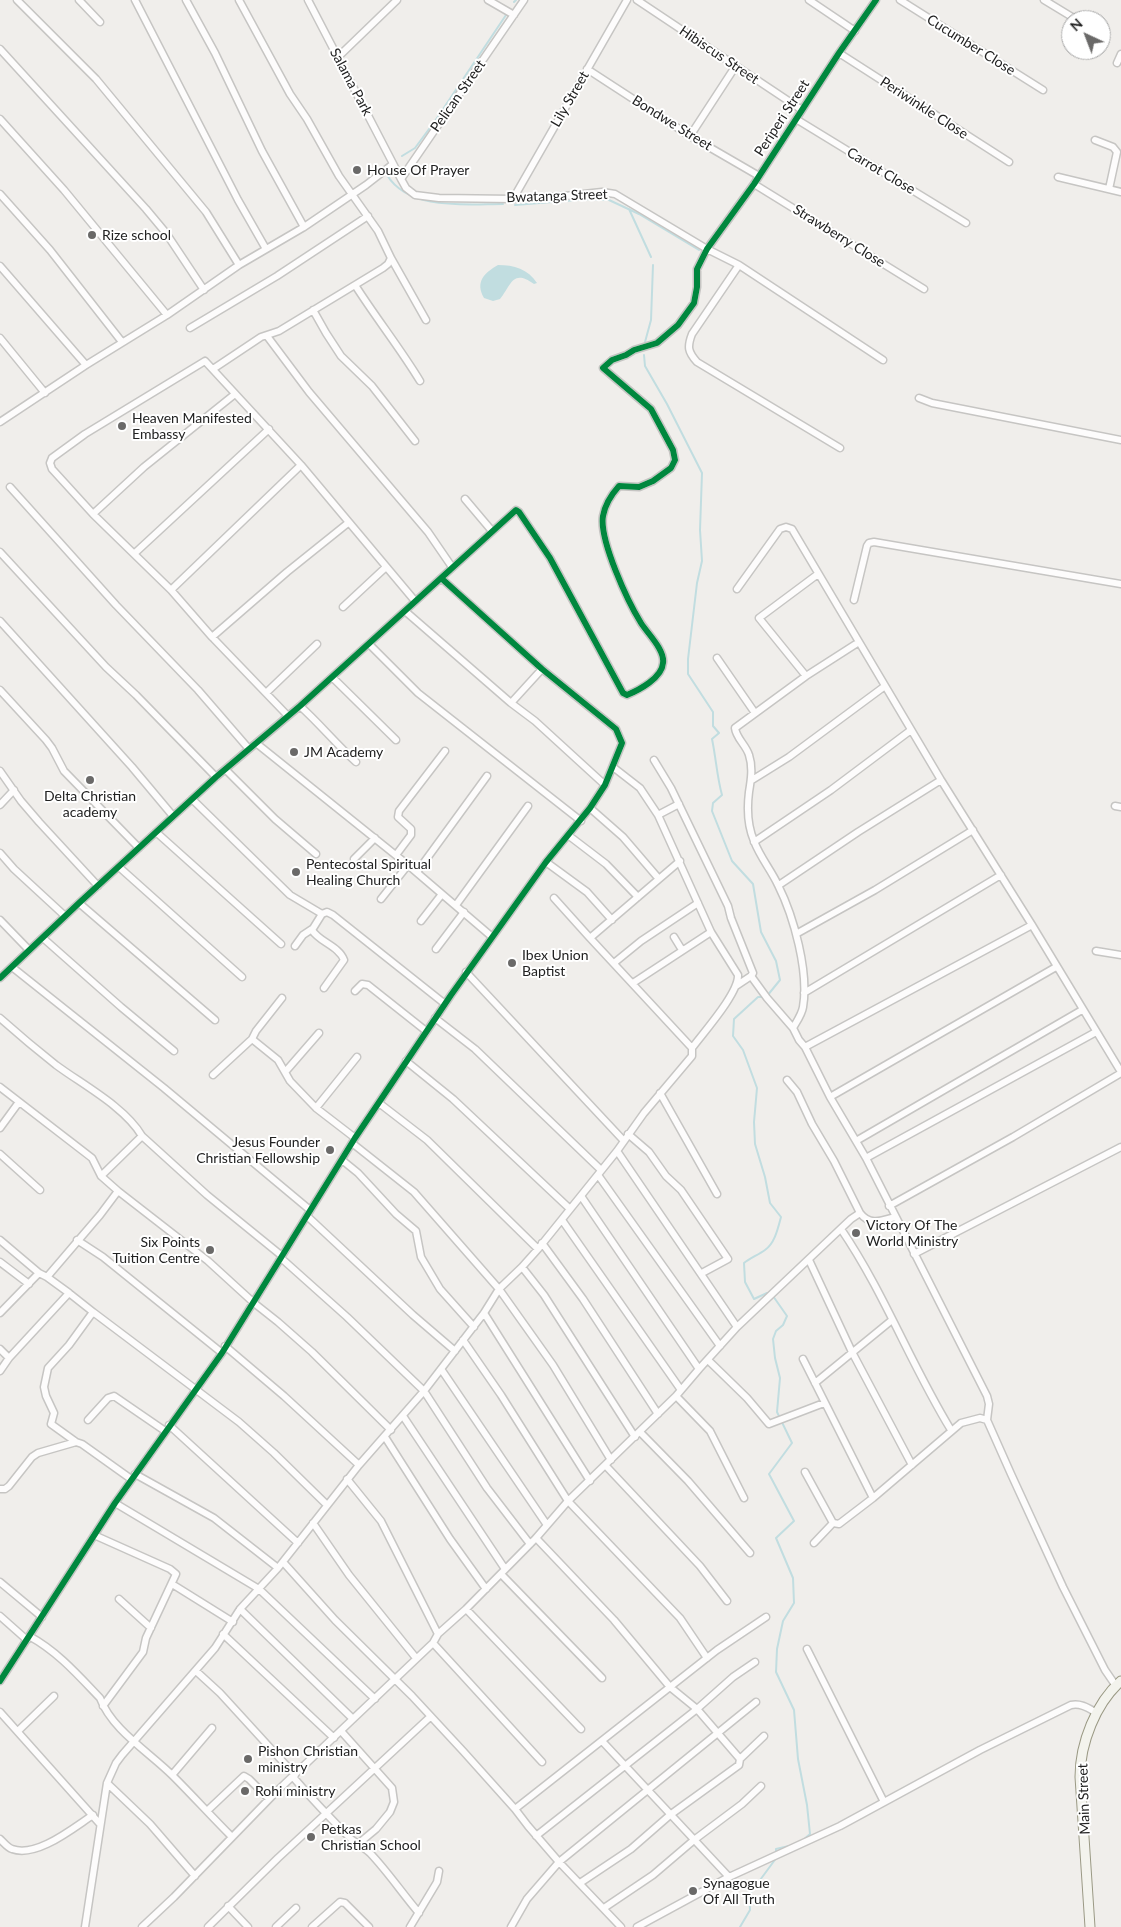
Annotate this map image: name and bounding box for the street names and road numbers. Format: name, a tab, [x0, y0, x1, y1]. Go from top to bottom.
street label: Cucumber Close	[924, 11, 1018, 79]
street label: Hibiscus Street	[676, 22, 762, 88]
street label: Salama Park	[326, 45, 376, 119]
street label: Pelican Street	[427, 57, 489, 135]
street label: Lily Street	[547, 68, 593, 130]
street label: Periwinkle Close	[877, 73, 971, 143]
street label: Periperi Street	[751, 77, 813, 159]
street label: Bondwe Street	[629, 92, 715, 154]
street label: Carrot Close	[844, 144, 918, 198]
street label: Bwatanga Street	[506, 186, 608, 206]
street label: Strawberry Close	[790, 201, 888, 271]
street label: Main Street	[1074, 1763, 1094, 1835]

